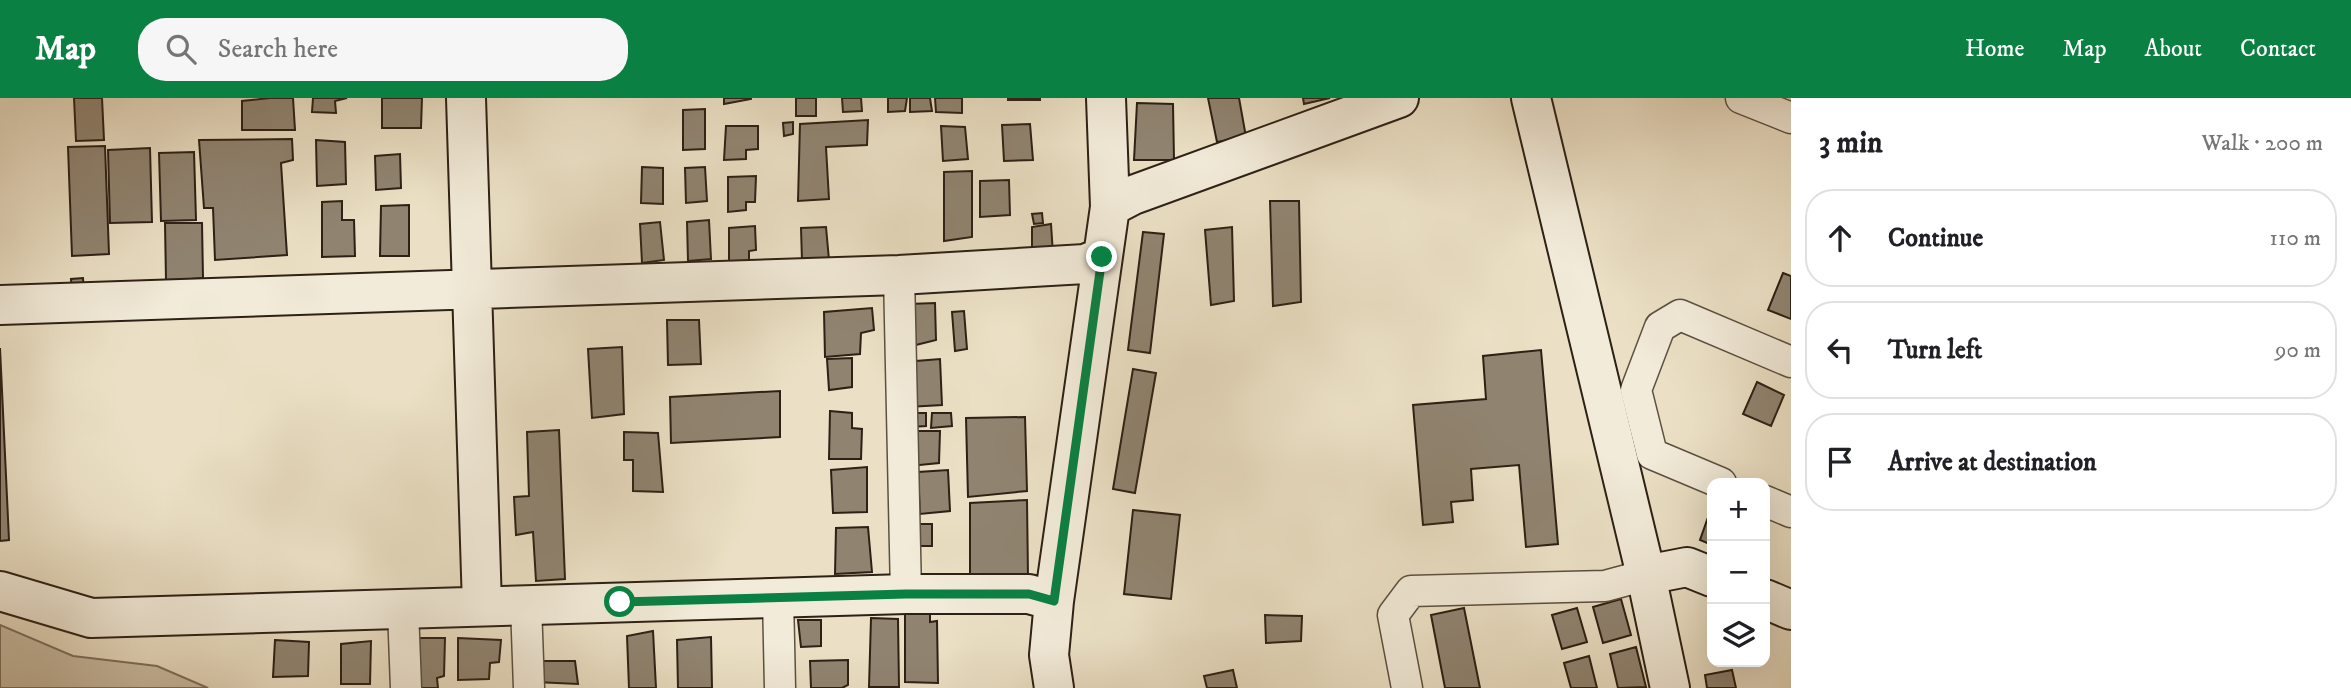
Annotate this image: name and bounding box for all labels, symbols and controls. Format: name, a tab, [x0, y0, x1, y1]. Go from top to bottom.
search box	[138, 18, 628, 81]
text: Map	[35, 29, 96, 70]
icon: search	[162, 30, 200, 68]
text: Search here	[218, 33, 338, 66]
text: Home	[1965, 34, 2024, 64]
text: Map	[2062, 34, 2107, 64]
text: About	[2145, 34, 2202, 64]
text: Contact	[2240, 34, 2316, 64]
text: 3 min	[1819, 125, 1883, 162]
text: Walk · 200 m	[2202, 129, 2323, 158]
icon: ahead	[1821, 219, 1859, 257]
text: Continue	[1888, 222, 1983, 255]
text: 110 m	[2270, 224, 2321, 253]
route end	[1086, 241, 1117, 272]
icon: left	[1821, 331, 1859, 369]
text: Turn left	[1888, 334, 1982, 367]
text: 90 m	[2275, 336, 2321, 365]
icon: arrive	[1821, 443, 1859, 481]
text: Arrive at destination	[1888, 446, 2097, 479]
map controls	[1707, 478, 1770, 667]
button: +	[1707, 478, 1770, 541]
button: −	[1707, 541, 1770, 604]
route start	[604, 586, 635, 617]
button: layers	[1707, 604, 1770, 667]

